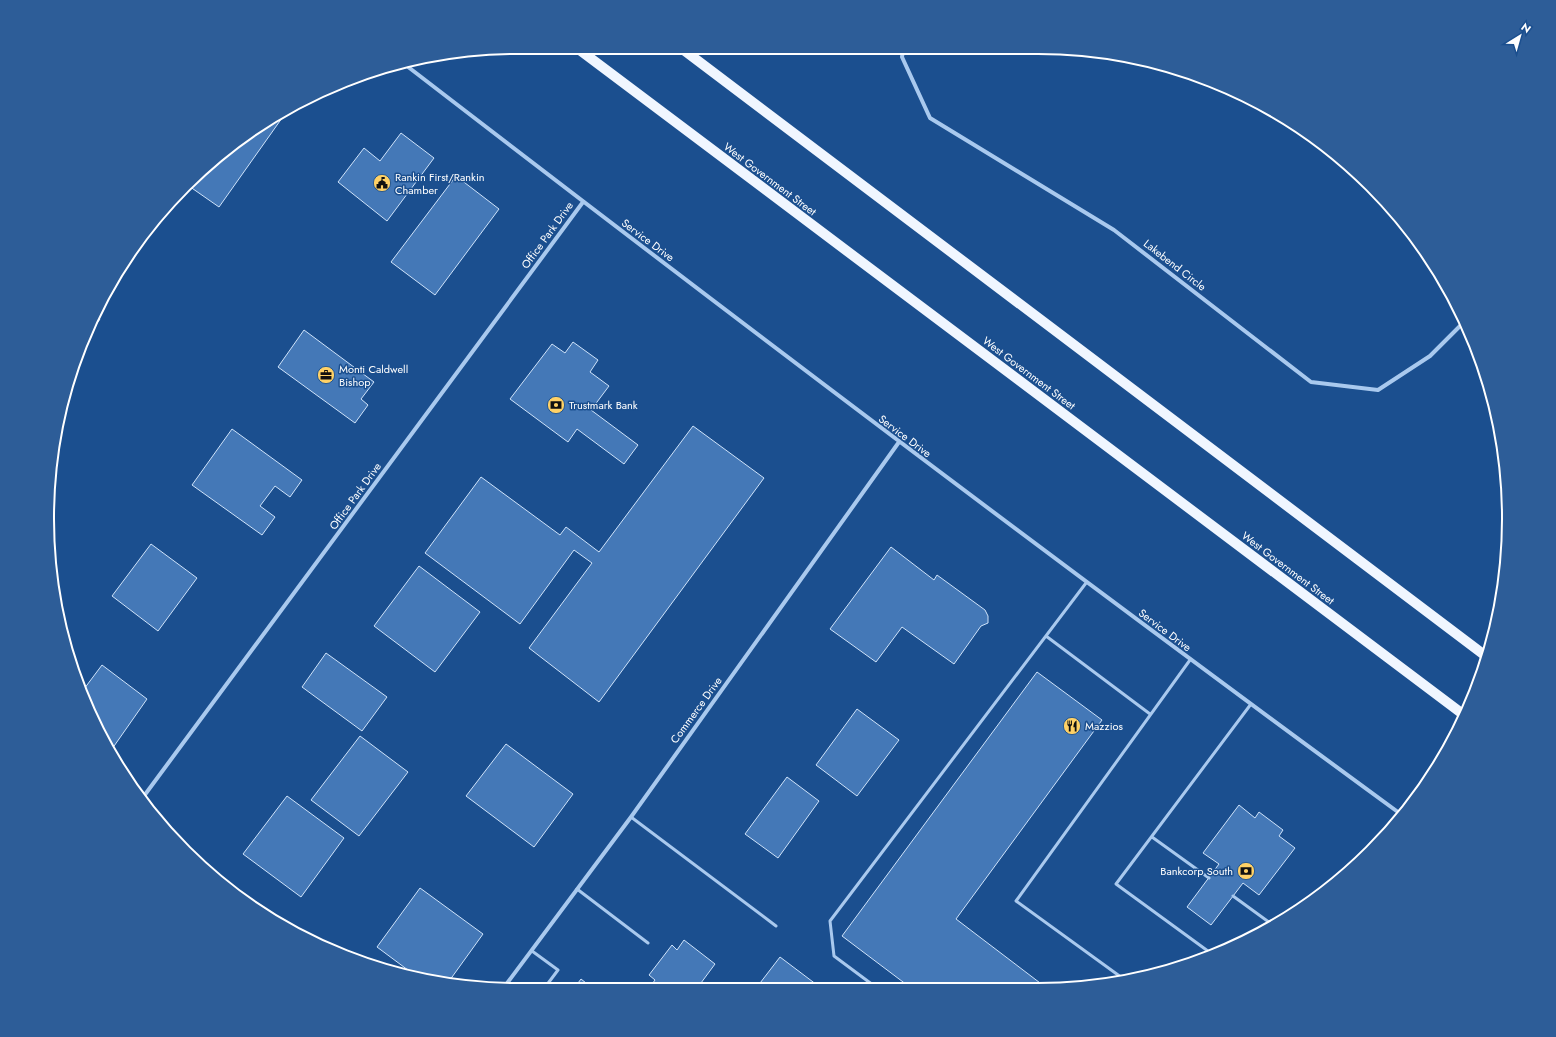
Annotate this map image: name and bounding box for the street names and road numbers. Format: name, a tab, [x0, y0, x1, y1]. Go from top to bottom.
street label: West Government Street	[720, 139, 820, 219]
street label: Office Park Drive	[517, 198, 577, 272]
street label: Service Drive	[618, 215, 678, 265]
street label: Lakebend Circle	[1140, 236, 1210, 295]
street label: West Government Street	[979, 333, 1079, 413]
street label: Service Drive	[875, 411, 935, 461]
street label: Office Park Drive	[325, 459, 385, 533]
street label: West Government Street	[1238, 528, 1338, 608]
street label: Service Drive	[1135, 605, 1195, 655]
street label: Commerce Drive	[666, 673, 726, 747]

